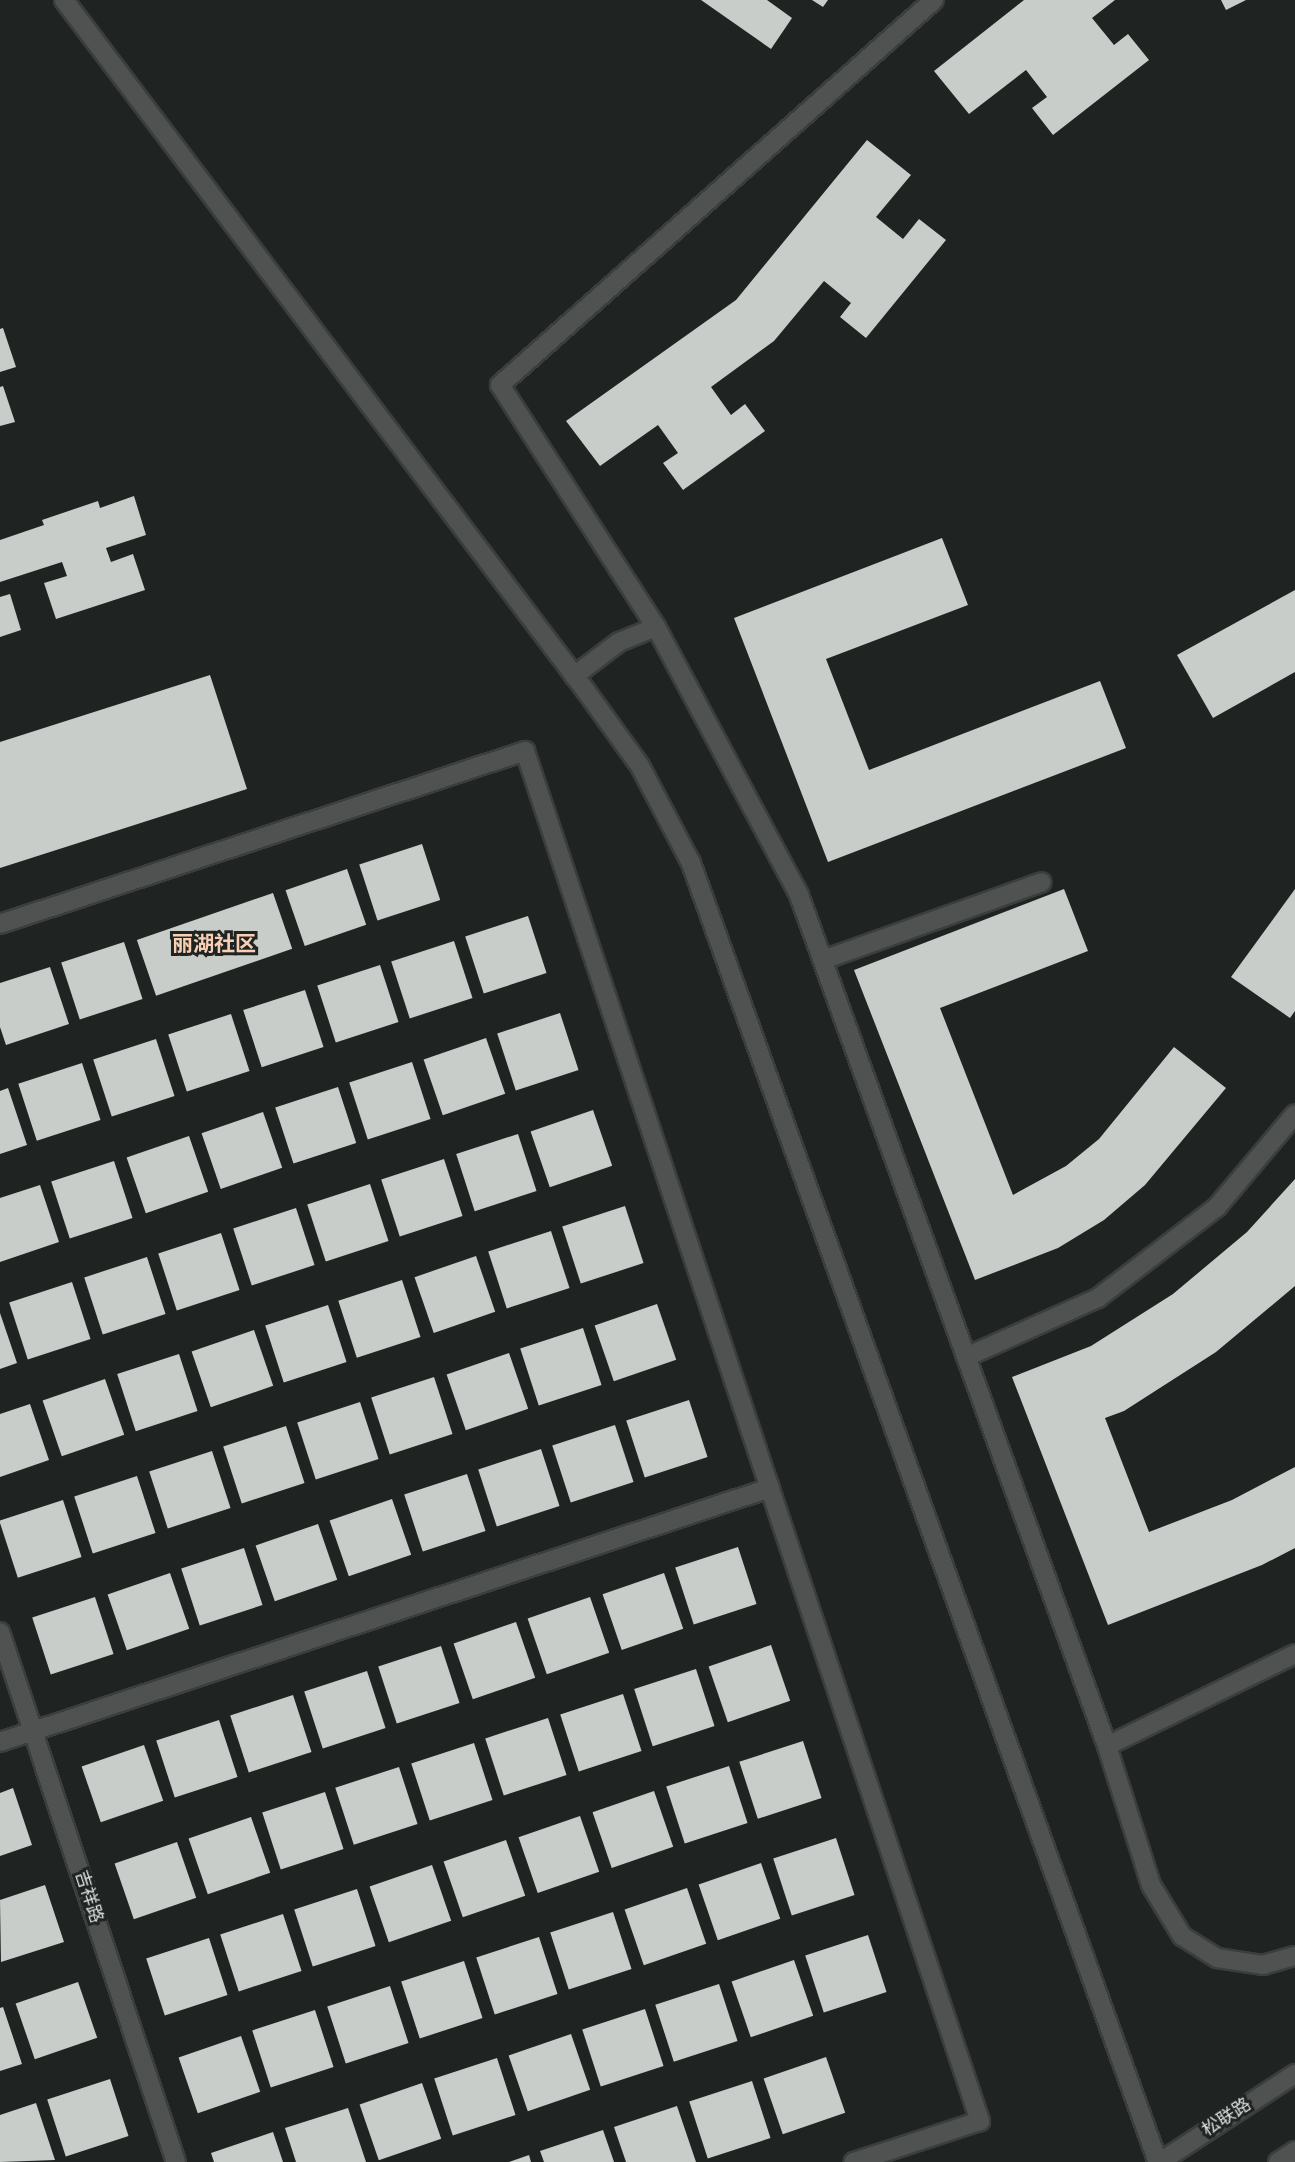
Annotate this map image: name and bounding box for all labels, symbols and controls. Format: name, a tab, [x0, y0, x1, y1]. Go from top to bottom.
district label: 丽湖社区	[172, 931, 256, 957]
street label: 吉祥路	[69, 1868, 107, 1926]
street label: 松联路	[1198, 2094, 1256, 2142]

